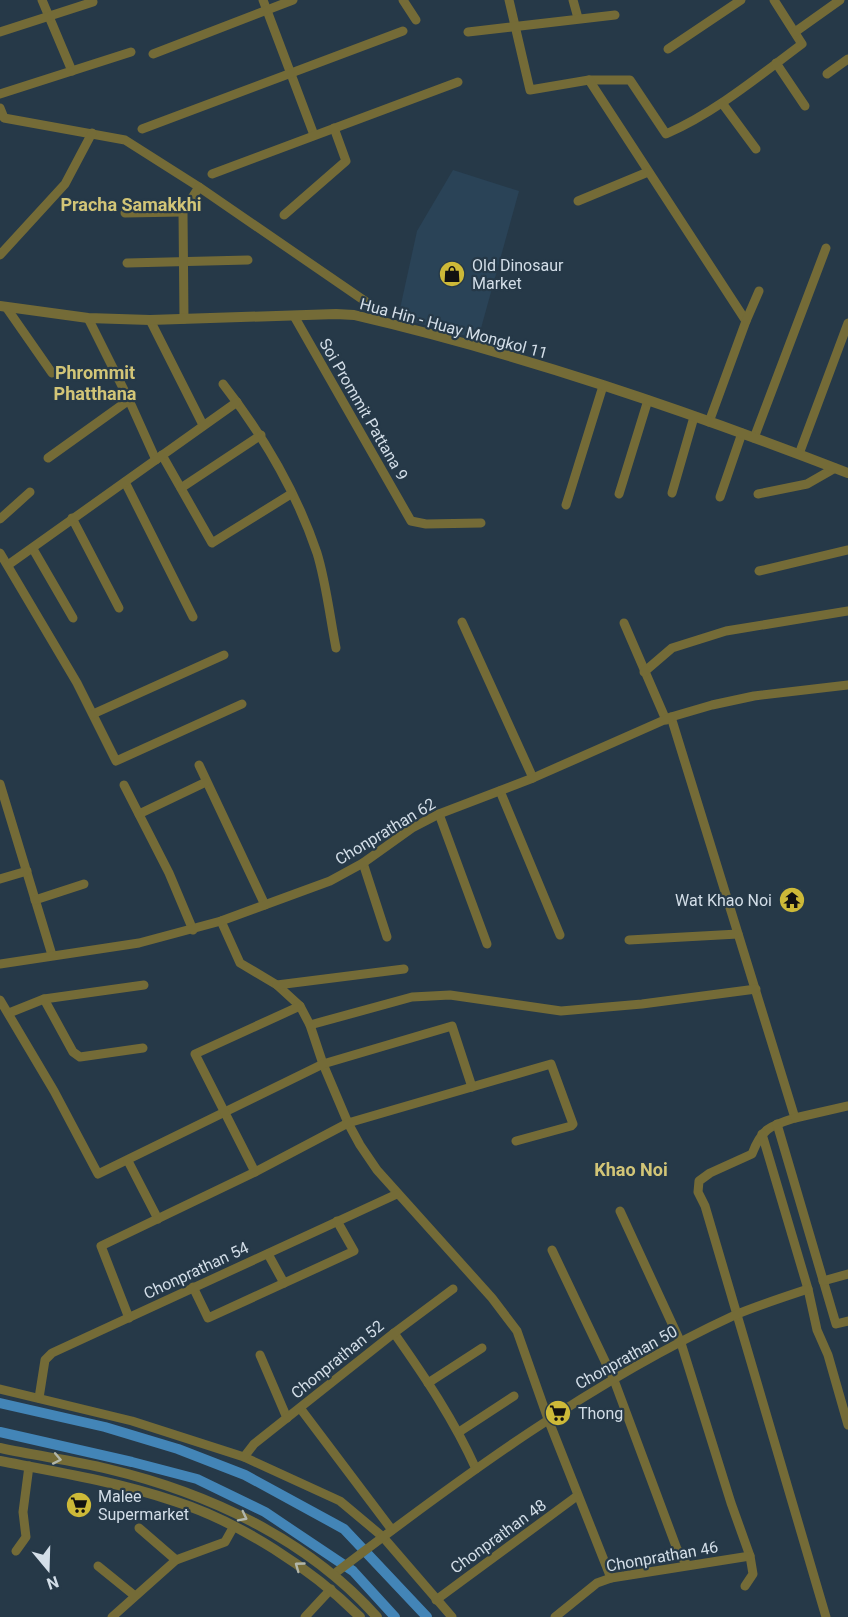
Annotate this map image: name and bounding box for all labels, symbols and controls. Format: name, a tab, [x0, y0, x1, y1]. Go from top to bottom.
district label: Pracha Samakkhi	[60, 194, 202, 215]
place label: Old Dinosaur Market	[472, 256, 564, 293]
shop icon: Old Dinosaur Market	[437, 259, 467, 289]
street label: Hua Hin - Huay Mongkol 11	[358, 294, 550, 363]
street label: Soi Prommit Pattana 9	[315, 335, 412, 484]
district label: Phrommit Phatthana	[54, 362, 137, 404]
street label: Chonprathan 62	[332, 794, 439, 869]
temple icon: Wat Khao Noi	[777, 885, 807, 915]
place label: Wat Khao Noi	[675, 891, 772, 910]
district label: Khao Noi	[594, 1159, 668, 1180]
street label: Chonprathan 54	[141, 1238, 252, 1303]
street label: Chonprathan 52	[287, 1316, 387, 1402]
street label: Chonprathan 50	[572, 1322, 680, 1393]
supermarket icon: Thong	[543, 1398, 573, 1428]
place label: Thong	[578, 1404, 623, 1423]
one-way arrow	[53, 1453, 62, 1465]
place label: Malee Supermarket	[98, 1487, 189, 1524]
supermarket icon: Malee Supermarket	[64, 1490, 94, 1520]
street label: Chonprathan 48	[447, 1495, 550, 1577]
one-way arrow	[236, 1509, 247, 1521]
street label: Chonprathan 46	[605, 1537, 720, 1576]
north arrow	[18, 1539, 78, 1599]
one-way arrow	[294, 1562, 305, 1573]
text: N	[44, 1572, 61, 1594]

